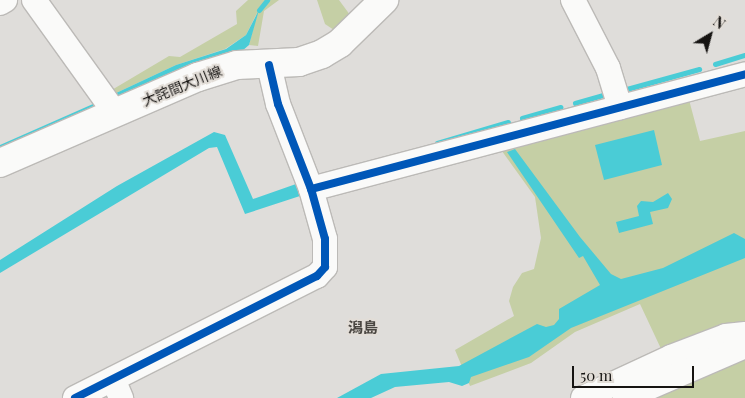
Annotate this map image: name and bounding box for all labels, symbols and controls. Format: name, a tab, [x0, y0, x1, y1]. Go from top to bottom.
north arrow	[685, 10, 735, 60]
text: N	[710, 12, 729, 33]
street label: 大詫間大川線	[140, 62, 224, 110]
district label: 潟島	[348, 319, 378, 337]
scale bar	[575, 356, 698, 388]
text: 50 m	[580, 365, 612, 385]

